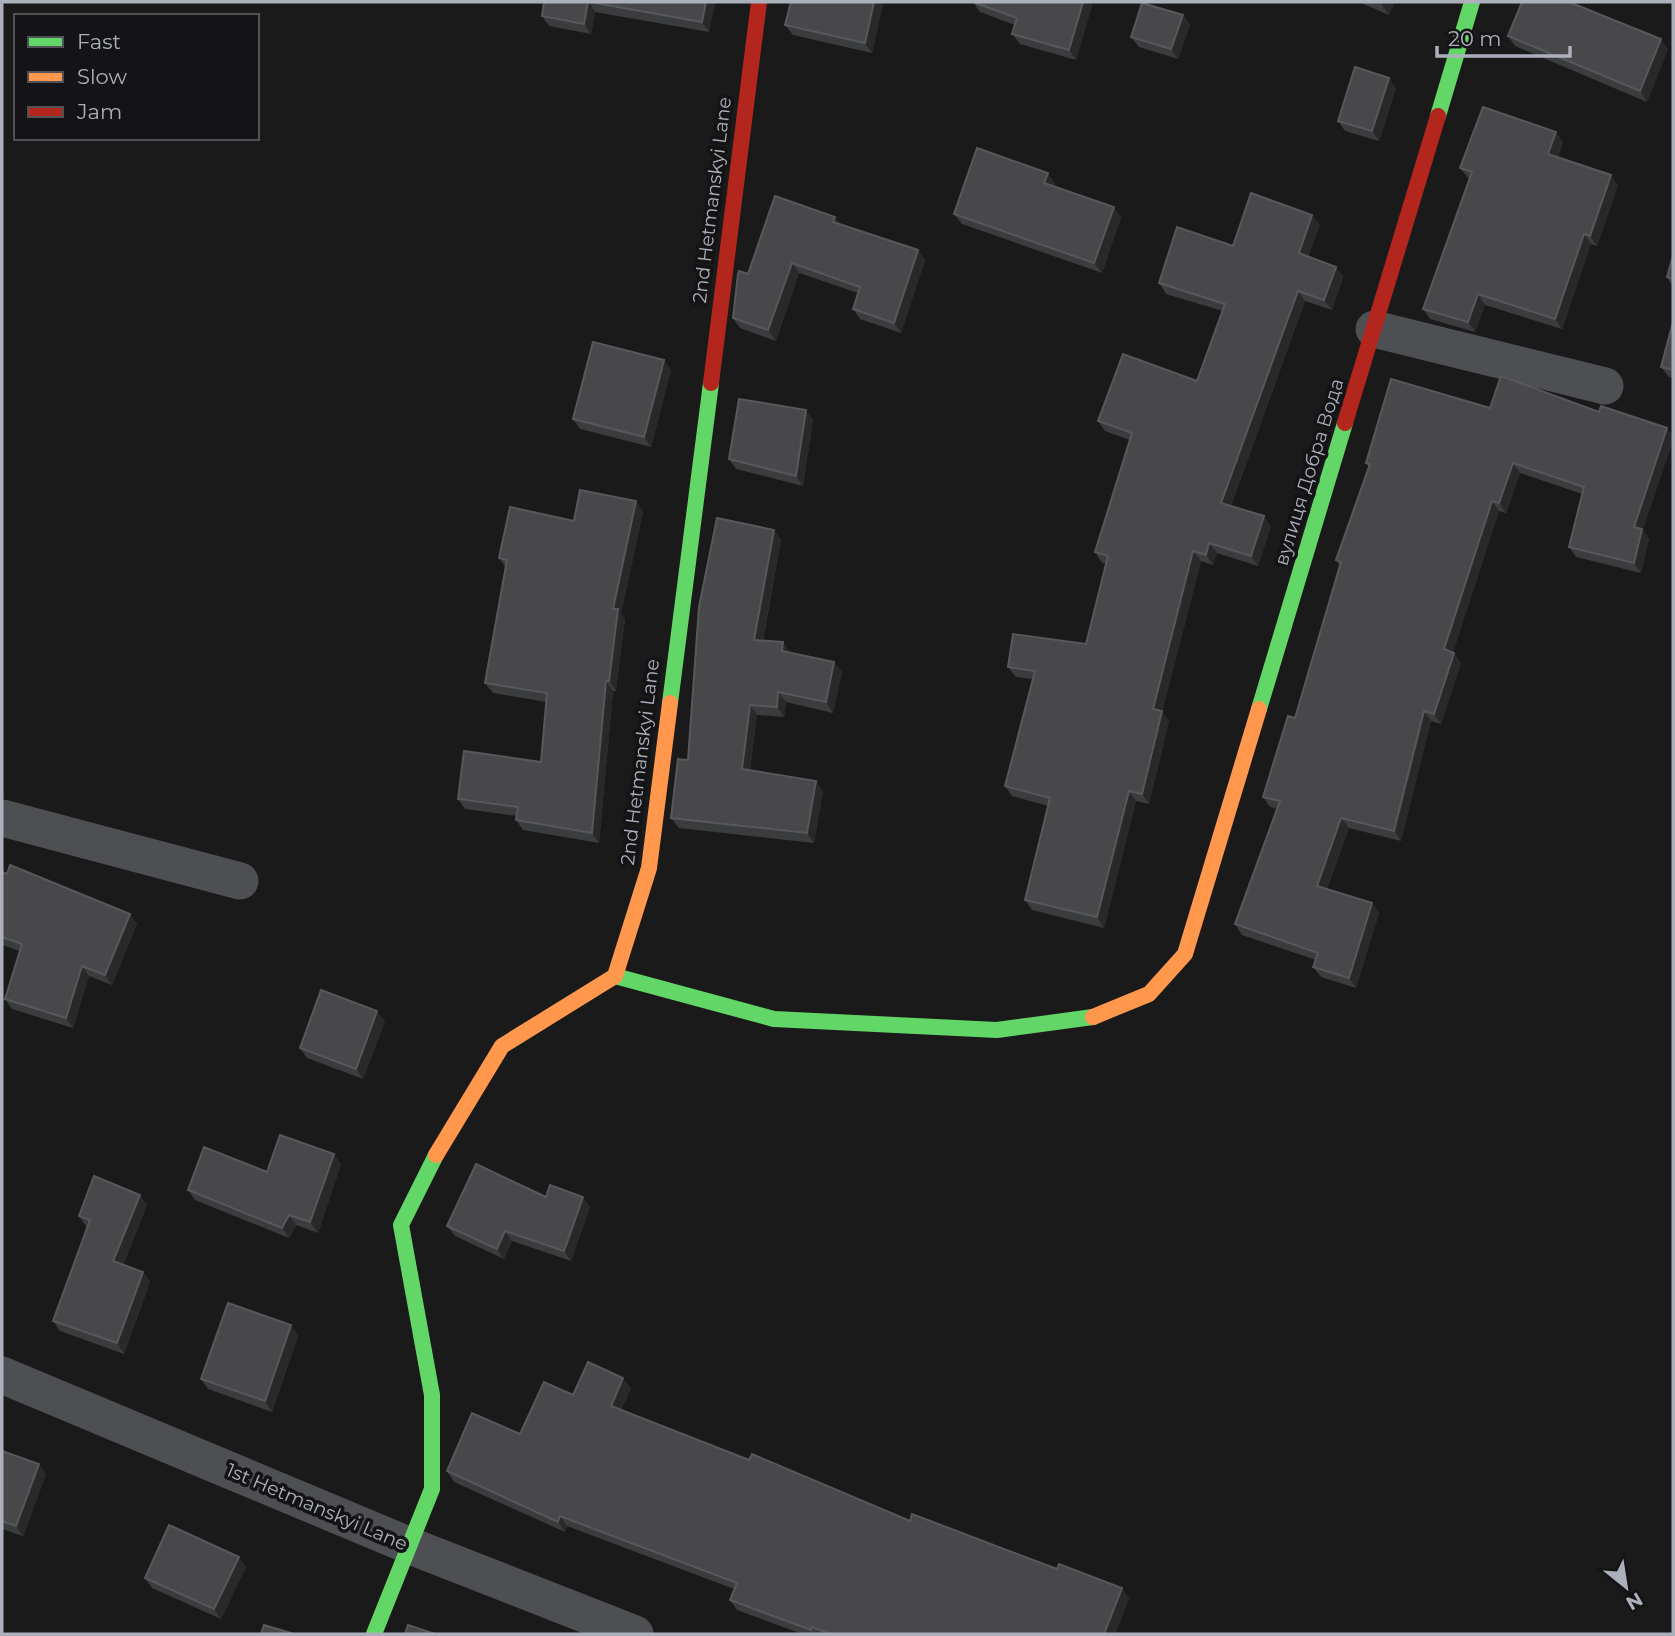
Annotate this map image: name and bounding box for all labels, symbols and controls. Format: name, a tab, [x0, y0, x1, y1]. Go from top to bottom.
legend	[14, 14, 259, 140]
scale bar	[1437, 14, 1570, 58]
text: 20 m	[1448, 26, 1502, 51]
text: Fast	[77, 29, 121, 54]
text: Slow	[77, 64, 127, 89]
street label: 2nd Hetmanskyi Lane	[688, 96, 736, 304]
text: Jam	[76, 99, 122, 124]
street label: вулиця Добра Вода	[1270, 376, 1348, 568]
street label: 2nd Hetmanskyi Lane	[616, 658, 664, 866]
street label: 1st Hetmanskyi Lane	[223, 1458, 411, 1556]
north arrow	[1591, 1552, 1661, 1622]
text: N	[1622, 1587, 1647, 1615]

